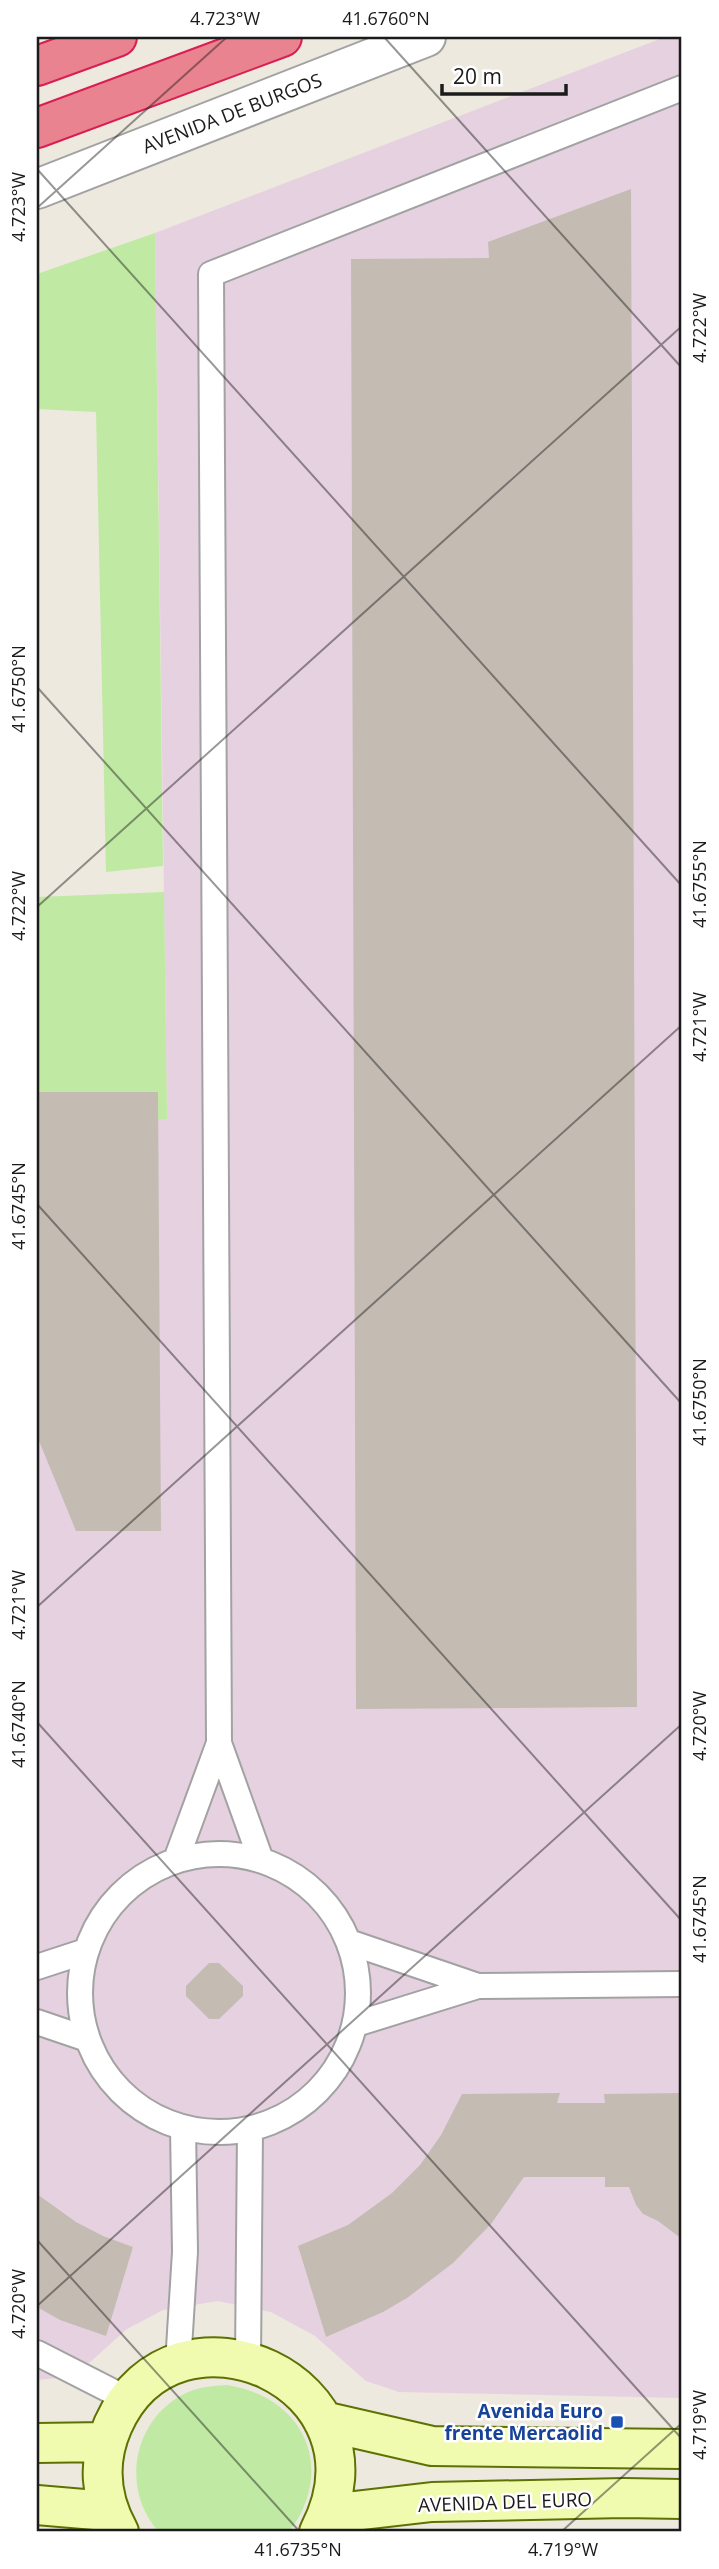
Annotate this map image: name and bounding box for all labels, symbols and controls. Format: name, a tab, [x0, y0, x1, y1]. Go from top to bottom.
text: 4.723°W	[190, 6, 260, 30]
text: 41.6760°N	[342, 6, 430, 30]
scale bar	[442, 52, 567, 96]
text: 20 m	[453, 62, 502, 90]
street label: AVENIDA DE BURGOS	[138, 67, 326, 159]
text: 4.723°W	[6, 172, 30, 242]
text: 4.722°W	[687, 293, 711, 363]
text: 41.6750°N	[6, 645, 30, 733]
text: 41.6755°N	[687, 840, 711, 928]
text: 4.722°W	[6, 871, 30, 941]
text: 4.721°W	[687, 992, 711, 1062]
text: 41.6745°N	[6, 1162, 30, 1250]
text: 41.6750°N	[687, 1358, 711, 1446]
text: 4.721°W	[6, 1570, 30, 1640]
text: 41.6740°N	[6, 1680, 30, 1768]
text: 4.720°W	[687, 1691, 711, 1761]
text: 41.6745°N	[687, 1875, 711, 1963]
text: 4.720°W	[6, 2269, 30, 2339]
text: 4.719°W	[687, 2390, 711, 2460]
place label: Avenida Euro frente Mercaolid	[444, 2398, 603, 2446]
marker: Avenida Euro frente Mercaolid	[609, 2414, 625, 2430]
street label: AVENIDA DEL EURO	[417, 2486, 593, 2518]
text: 41.6735°N	[254, 2537, 342, 2561]
text: 4.719°W	[528, 2537, 598, 2561]

